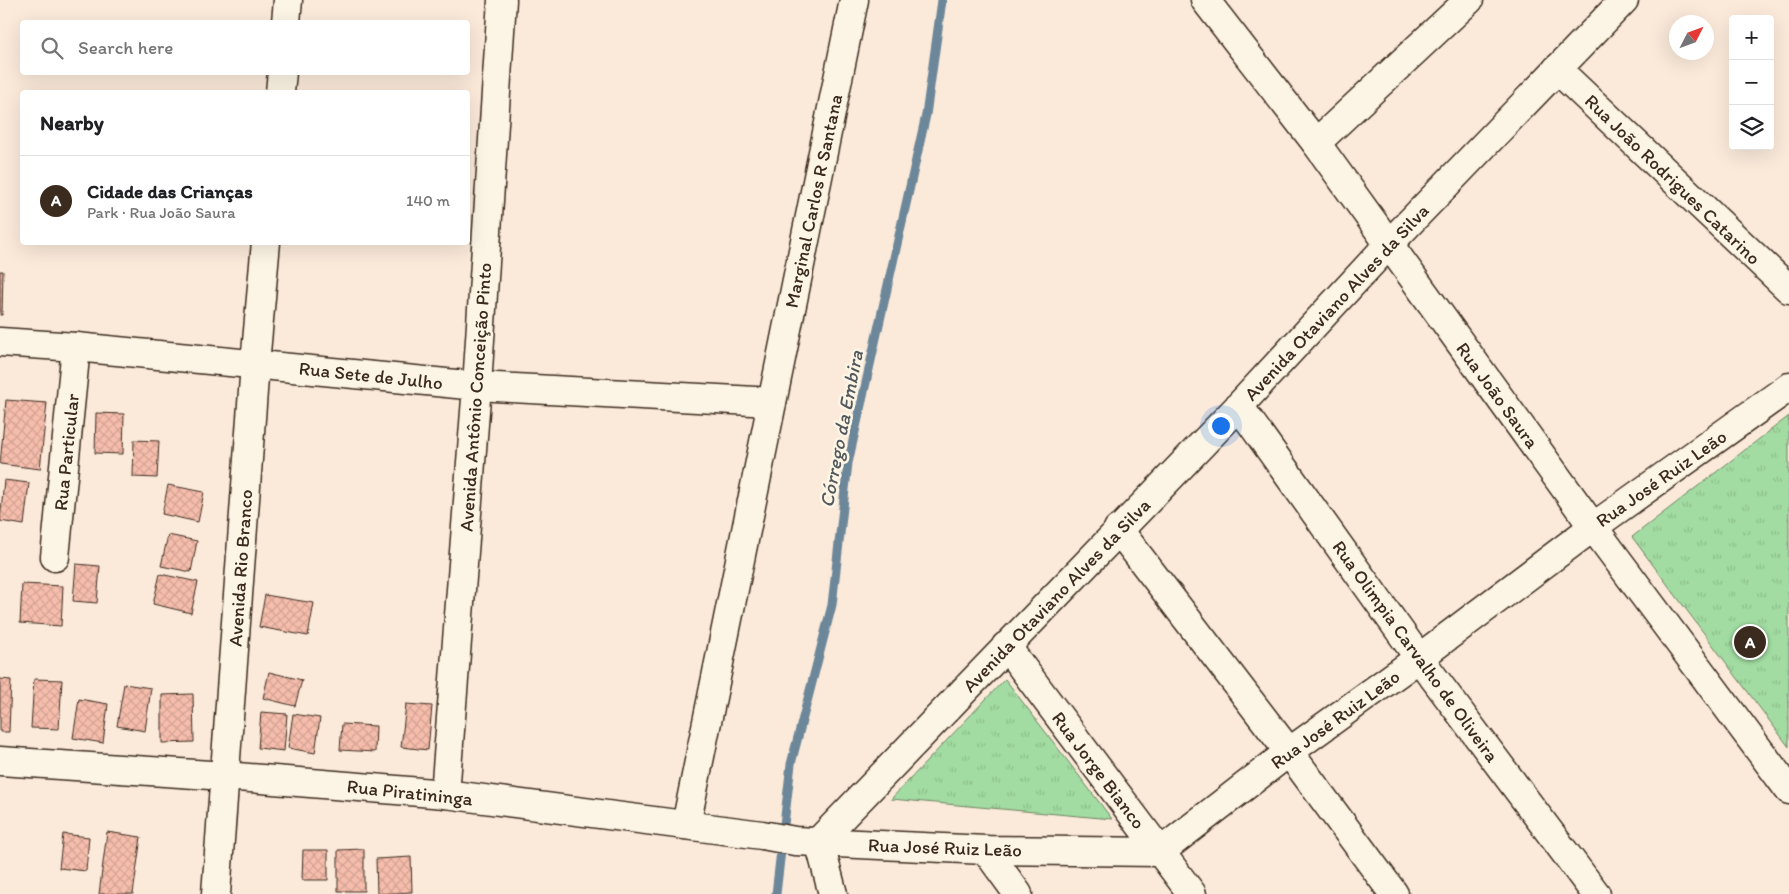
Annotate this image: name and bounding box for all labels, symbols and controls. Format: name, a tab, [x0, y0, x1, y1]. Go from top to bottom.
north arrow	[1669, 15, 1714, 60]
map controls	[1729, 15, 1774, 150]
button: +	[1729, 15, 1774, 60]
search box	[20, 20, 470, 75]
icon: search	[38, 34, 66, 62]
text: Search here	[78, 36, 173, 59]
button: −	[1729, 60, 1774, 105]
street label: Rua João Rodrigues Catarino	[1580, 89, 1765, 269]
street label: Marginal Carlos R Santana	[780, 92, 847, 310]
button: layers	[1729, 105, 1774, 150]
text: Nearby	[40, 110, 104, 135]
text: Cidade das Crianças	[87, 180, 253, 203]
text: A	[51, 191, 61, 210]
text: 140 m	[406, 191, 450, 210]
street label: Avenida Otaviano Alves da Silva	[1239, 199, 1434, 405]
text: Park · Rua João Saura	[87, 203, 236, 222]
street label: Avenida Antônio Conceição Pinto	[455, 262, 496, 532]
street label: Rua João Saura	[1451, 338, 1544, 453]
water label: Córrego da Embira	[814, 347, 868, 510]
street label: Rua Sete de Julho	[298, 357, 444, 394]
street label: Rua Particular	[49, 392, 84, 512]
your location	[1208, 413, 1234, 439]
street label: Rua José Ruiz Leão	[1592, 425, 1731, 532]
street label: Avenida Rio Branco	[224, 489, 257, 647]
street label: Avenida Otaviano Alves da Silva	[958, 494, 1155, 697]
street label: Rua Olimpia Carvalho de Oliveira	[1327, 536, 1504, 767]
pin: A	[1734, 623, 1766, 661]
street label: Rua José Ruiz Leão	[1266, 665, 1404, 774]
street label: Rua Jorge Bianco	[1047, 707, 1150, 834]
street label: Rua Piratininga	[346, 774, 474, 811]
street label: Rua José Ruiz Leão	[868, 833, 1022, 862]

